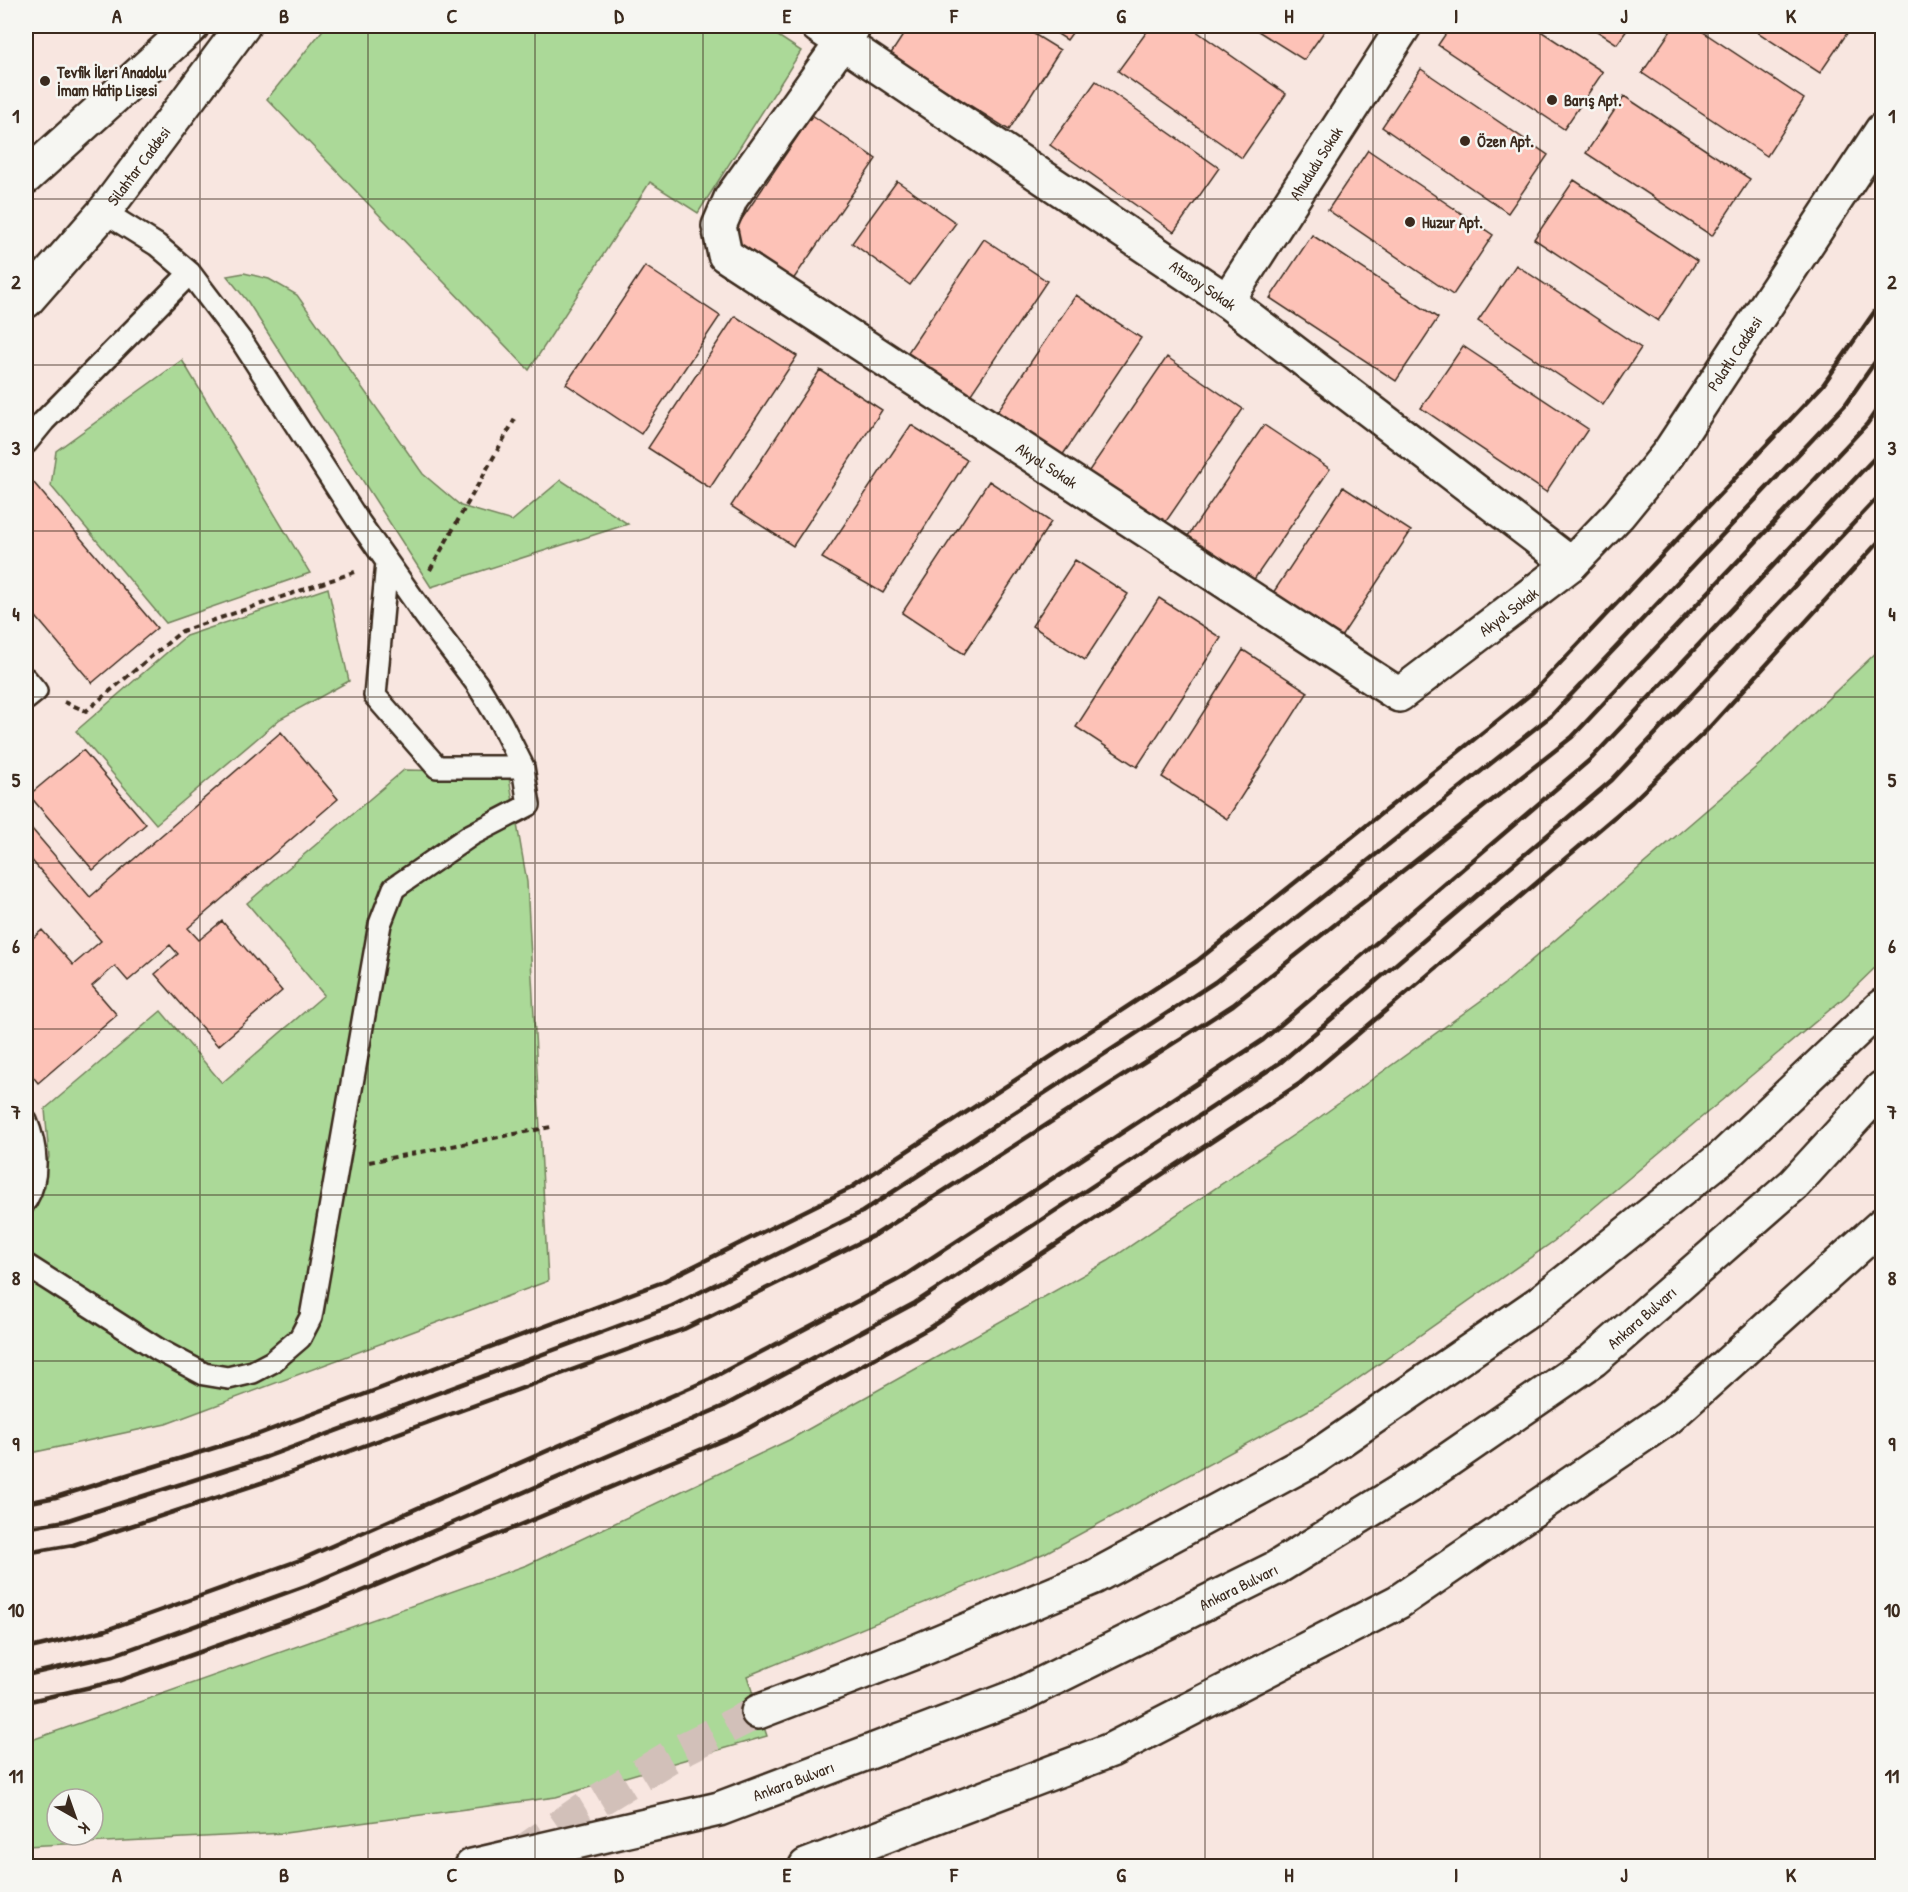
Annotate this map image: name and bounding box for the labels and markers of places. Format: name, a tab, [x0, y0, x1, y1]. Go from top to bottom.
place label: Tevfik İleri Anadolu İmam Hatip Lisesi	[56, 61, 167, 102]
marker: Tevfik İleri Anadolu İmam Hatip Lisesi	[38, 74, 52, 88]
place label: Barış Apt.	[1564, 89, 1622, 112]
marker: Barış Apt.	[1545, 93, 1559, 107]
place label: Özen Apt.	[1477, 130, 1534, 153]
marker: Özen Apt.	[1458, 134, 1472, 148]
place label: Huzur Apt.	[1422, 211, 1483, 234]
marker: Huzur Apt.	[1403, 215, 1417, 229]

